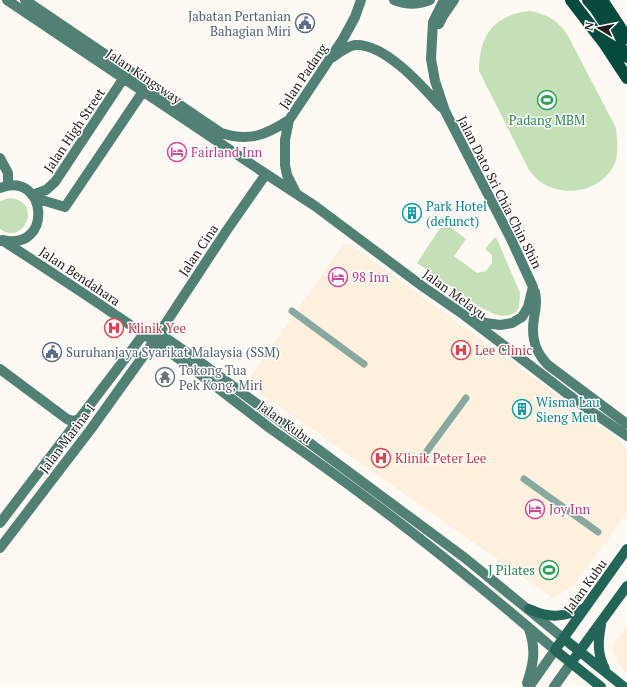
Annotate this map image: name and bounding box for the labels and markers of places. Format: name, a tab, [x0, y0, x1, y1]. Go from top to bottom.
place label: Jabatan Pertanian Bahagian Miri	[188, 7, 291, 40]
public building icon: Jabatan Pertanian Bahagian Miri	[294, 12, 316, 34]
sports icon: Padang MBM	[536, 89, 558, 111]
place label: Padang MBM	[509, 111, 585, 129]
hotel icon: Fairland Inn	[166, 141, 188, 163]
place label: Fairland Inn	[191, 143, 262, 161]
place label: Park Hotel (defunct)	[426, 197, 487, 230]
building icon: Park Hotel (defunct)	[401, 202, 423, 224]
hotel icon: 98 Inn	[327, 266, 349, 288]
place label: 98 Inn	[352, 268, 389, 286]
hospital icon: Klinik Yee	[103, 317, 125, 339]
place label: Klinik Yee	[128, 319, 186, 337]
hospital icon: Lee Clinic	[450, 339, 472, 361]
public building icon: Suruhanjaya Syarikat Malaysia (SSM)	[41, 341, 63, 363]
place label: Lee Clinic	[475, 341, 532, 359]
place label: Suruhanjaya Syarikat Malaysia (SSM)	[66, 343, 280, 361]
place label: Tokong Tua Pek Kong, Miri	[179, 361, 263, 394]
temple icon: Tokong Tua Pek Kong, Miri	[154, 366, 176, 388]
place label: Wisma Lau Sieng Meu	[536, 393, 600, 426]
building icon: Wisma Lau Sieng Meu	[511, 398, 533, 420]
hospital icon: Klinik Peter Lee	[370, 447, 392, 469]
place label: Klinik Peter Lee	[395, 449, 486, 467]
hotel icon: Joy Inn	[524, 498, 546, 520]
place label: Joy Inn	[549, 500, 590, 518]
sports icon: J Pilates	[538, 559, 560, 581]
place label: J Pilates	[488, 561, 535, 579]

